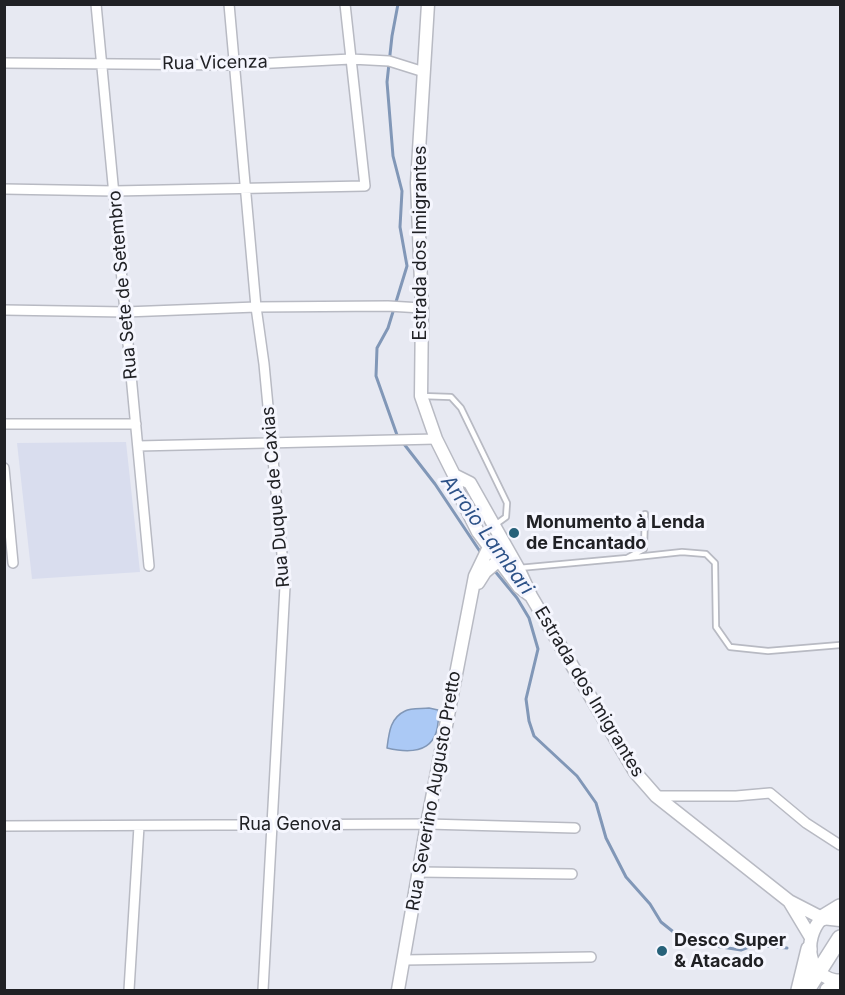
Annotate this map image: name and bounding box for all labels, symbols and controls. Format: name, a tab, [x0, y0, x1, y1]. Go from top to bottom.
street label: Rua Vicenza	[162, 51, 268, 75]
street label: Estrada dos Imigrantes	[410, 146, 432, 340]
street label: Rua Sete de Setembro	[104, 190, 142, 380]
street label: Rua Duque de Caxias	[257, 405, 295, 589]
water label: Arroio Lambari	[436, 471, 538, 599]
place label: Monumento à Lenda de Encantado	[526, 512, 705, 554]
marker: Monumento à Lenda de Encantado	[507, 526, 521, 540]
street label: Estrada dos Imigrantes	[530, 603, 648, 781]
street label: Rua Severino Augusto Pretto	[402, 669, 466, 913]
street label: Rua Genova	[239, 814, 341, 836]
place label: Desco Super & Atacado	[674, 930, 786, 972]
marker: Desco Super & Atacado	[655, 944, 669, 958]

